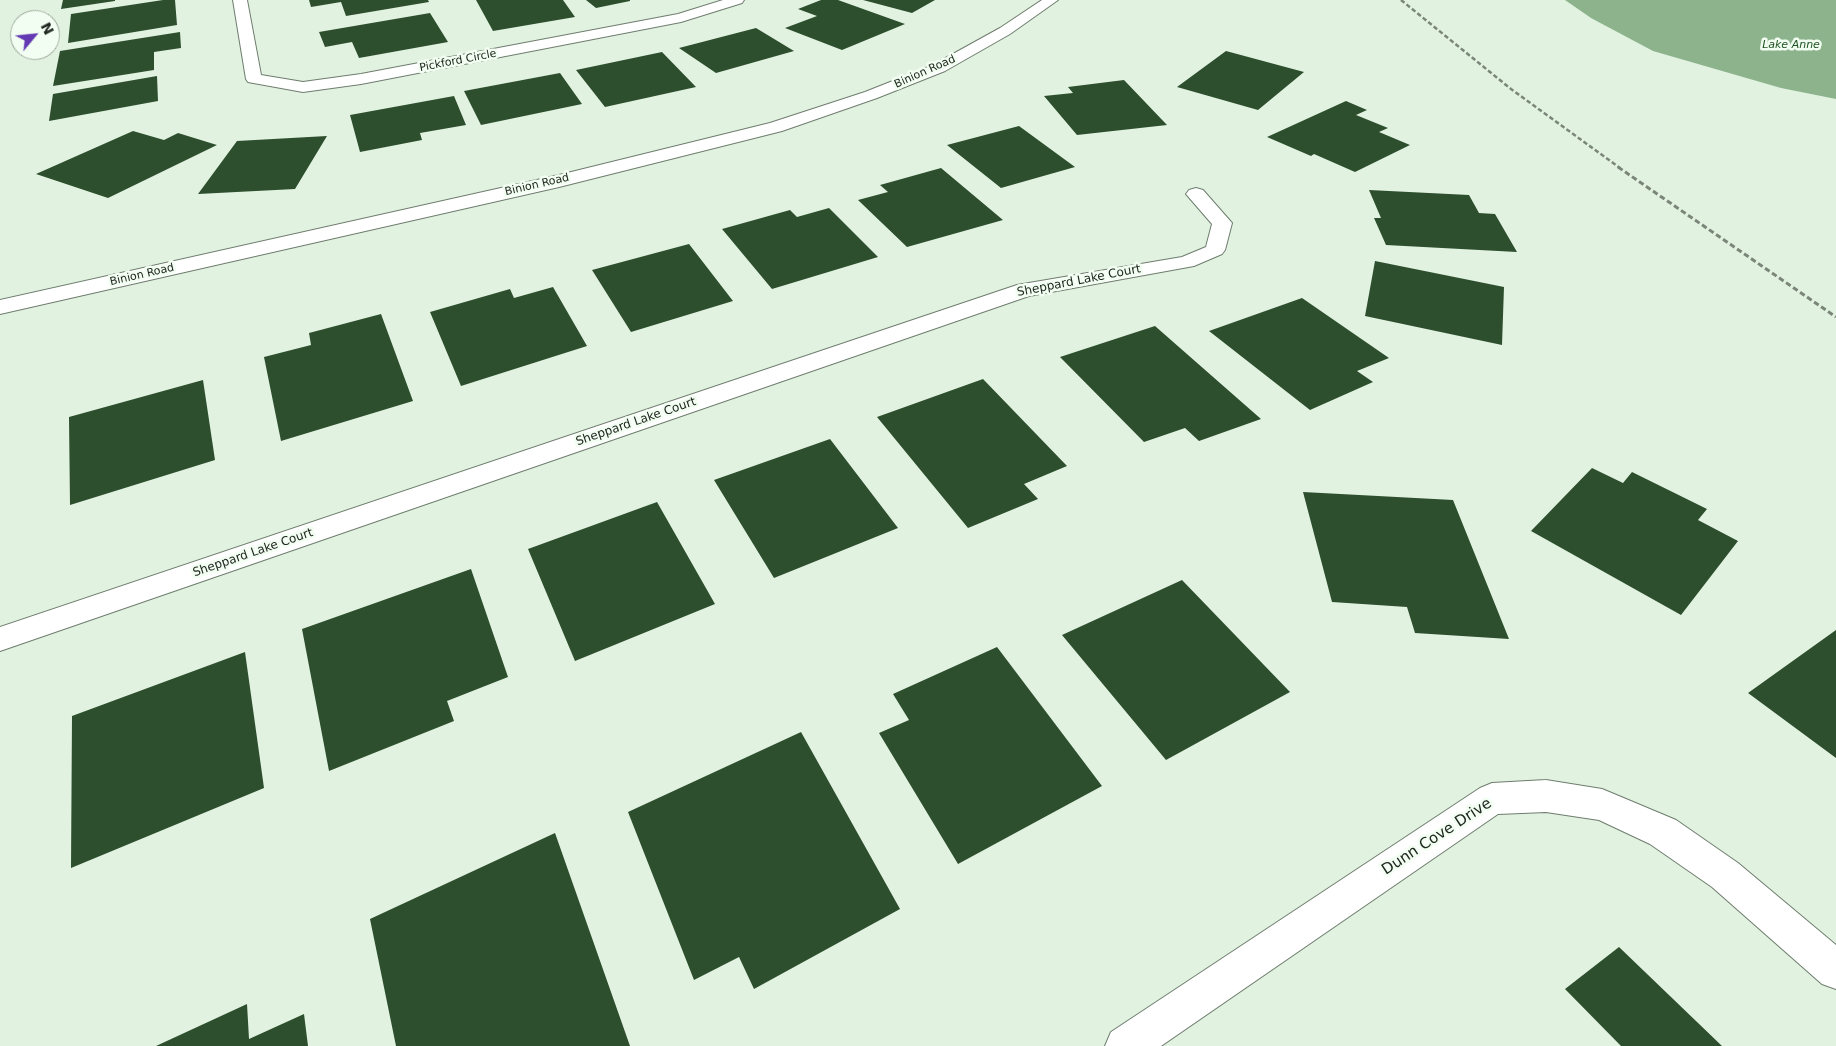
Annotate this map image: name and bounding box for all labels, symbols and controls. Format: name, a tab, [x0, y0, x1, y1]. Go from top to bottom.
north arrow	[10, 10, 60, 60]
text: N	[38, 19, 57, 37]
water label: Lake Anne	[1762, 38, 1820, 52]
street label: Pickford Circle	[418, 47, 498, 75]
street label: Binion Road	[892, 53, 958, 91]
street label: Binion Road	[504, 171, 570, 199]
street label: Binion Road	[109, 261, 175, 289]
street label: Sheppard Lake Court	[1016, 262, 1142, 300]
street label: Sheppard Lake Court	[574, 395, 698, 449]
street label: Sheppard Lake Court	[191, 526, 315, 580]
street label: Dunn Cove Drive	[1379, 795, 1495, 879]

